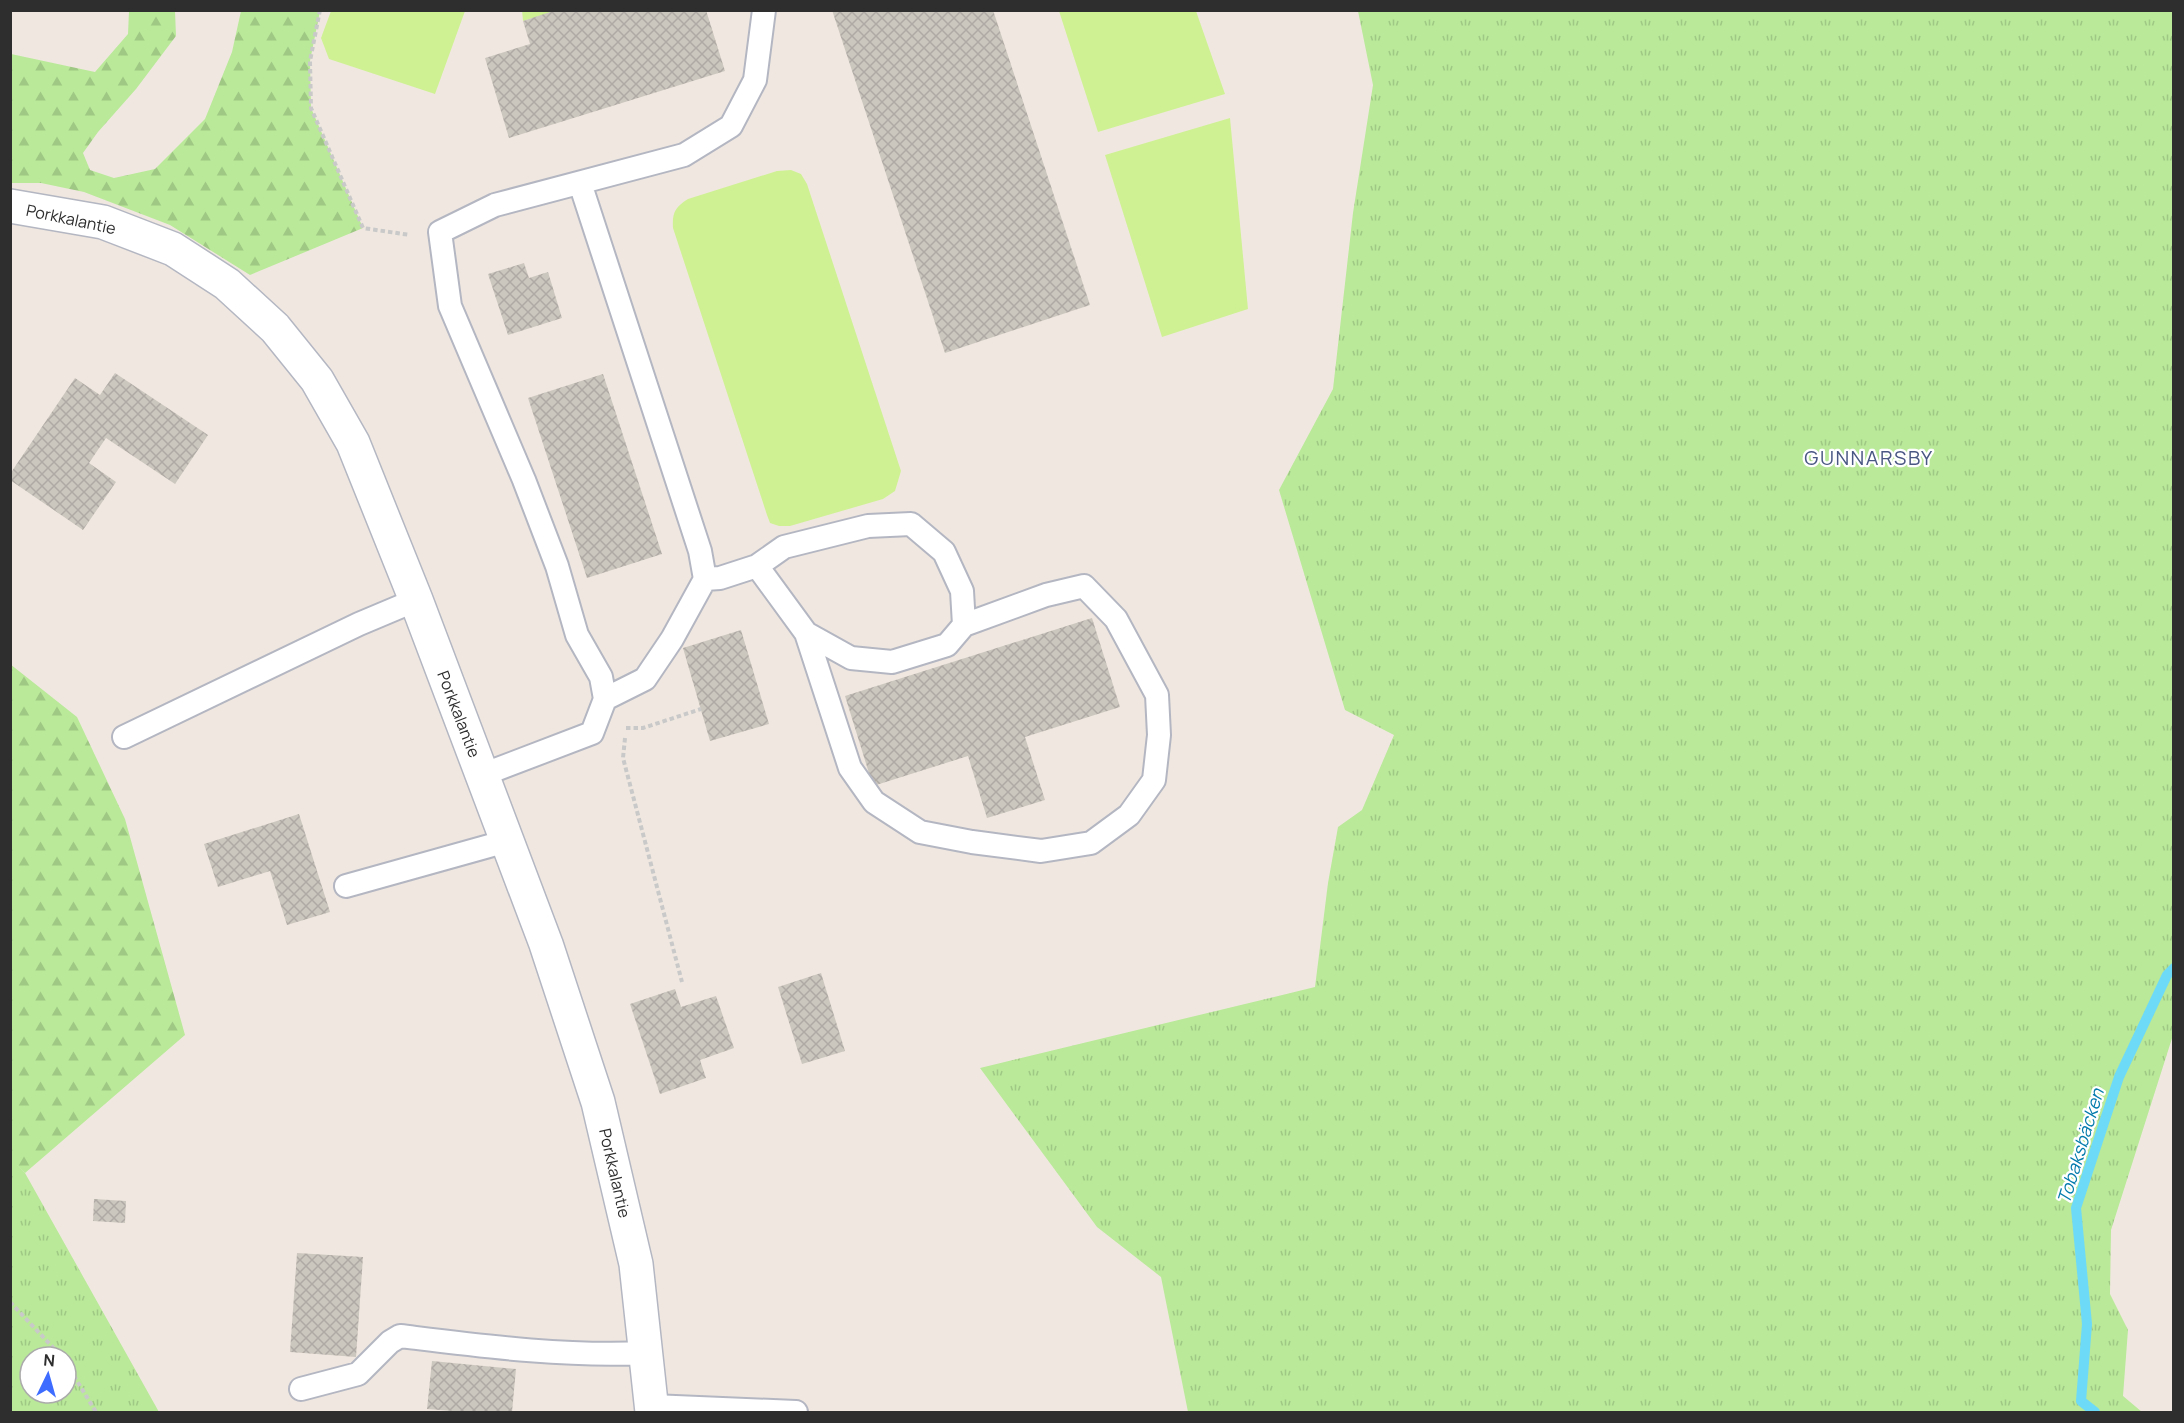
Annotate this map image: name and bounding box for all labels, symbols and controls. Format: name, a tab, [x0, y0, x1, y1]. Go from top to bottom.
street label: Porkkalantie	[24, 199, 118, 239]
district label: GUNNARSBY	[1804, 444, 1934, 471]
street label: Porkkalantie	[432, 667, 486, 761]
water label: Tobaksbäcken	[2051, 1084, 2109, 1206]
street label: Porkkalantie	[594, 1126, 636, 1220]
north arrow	[18, 1345, 78, 1405]
text: N	[43, 1349, 56, 1372]

